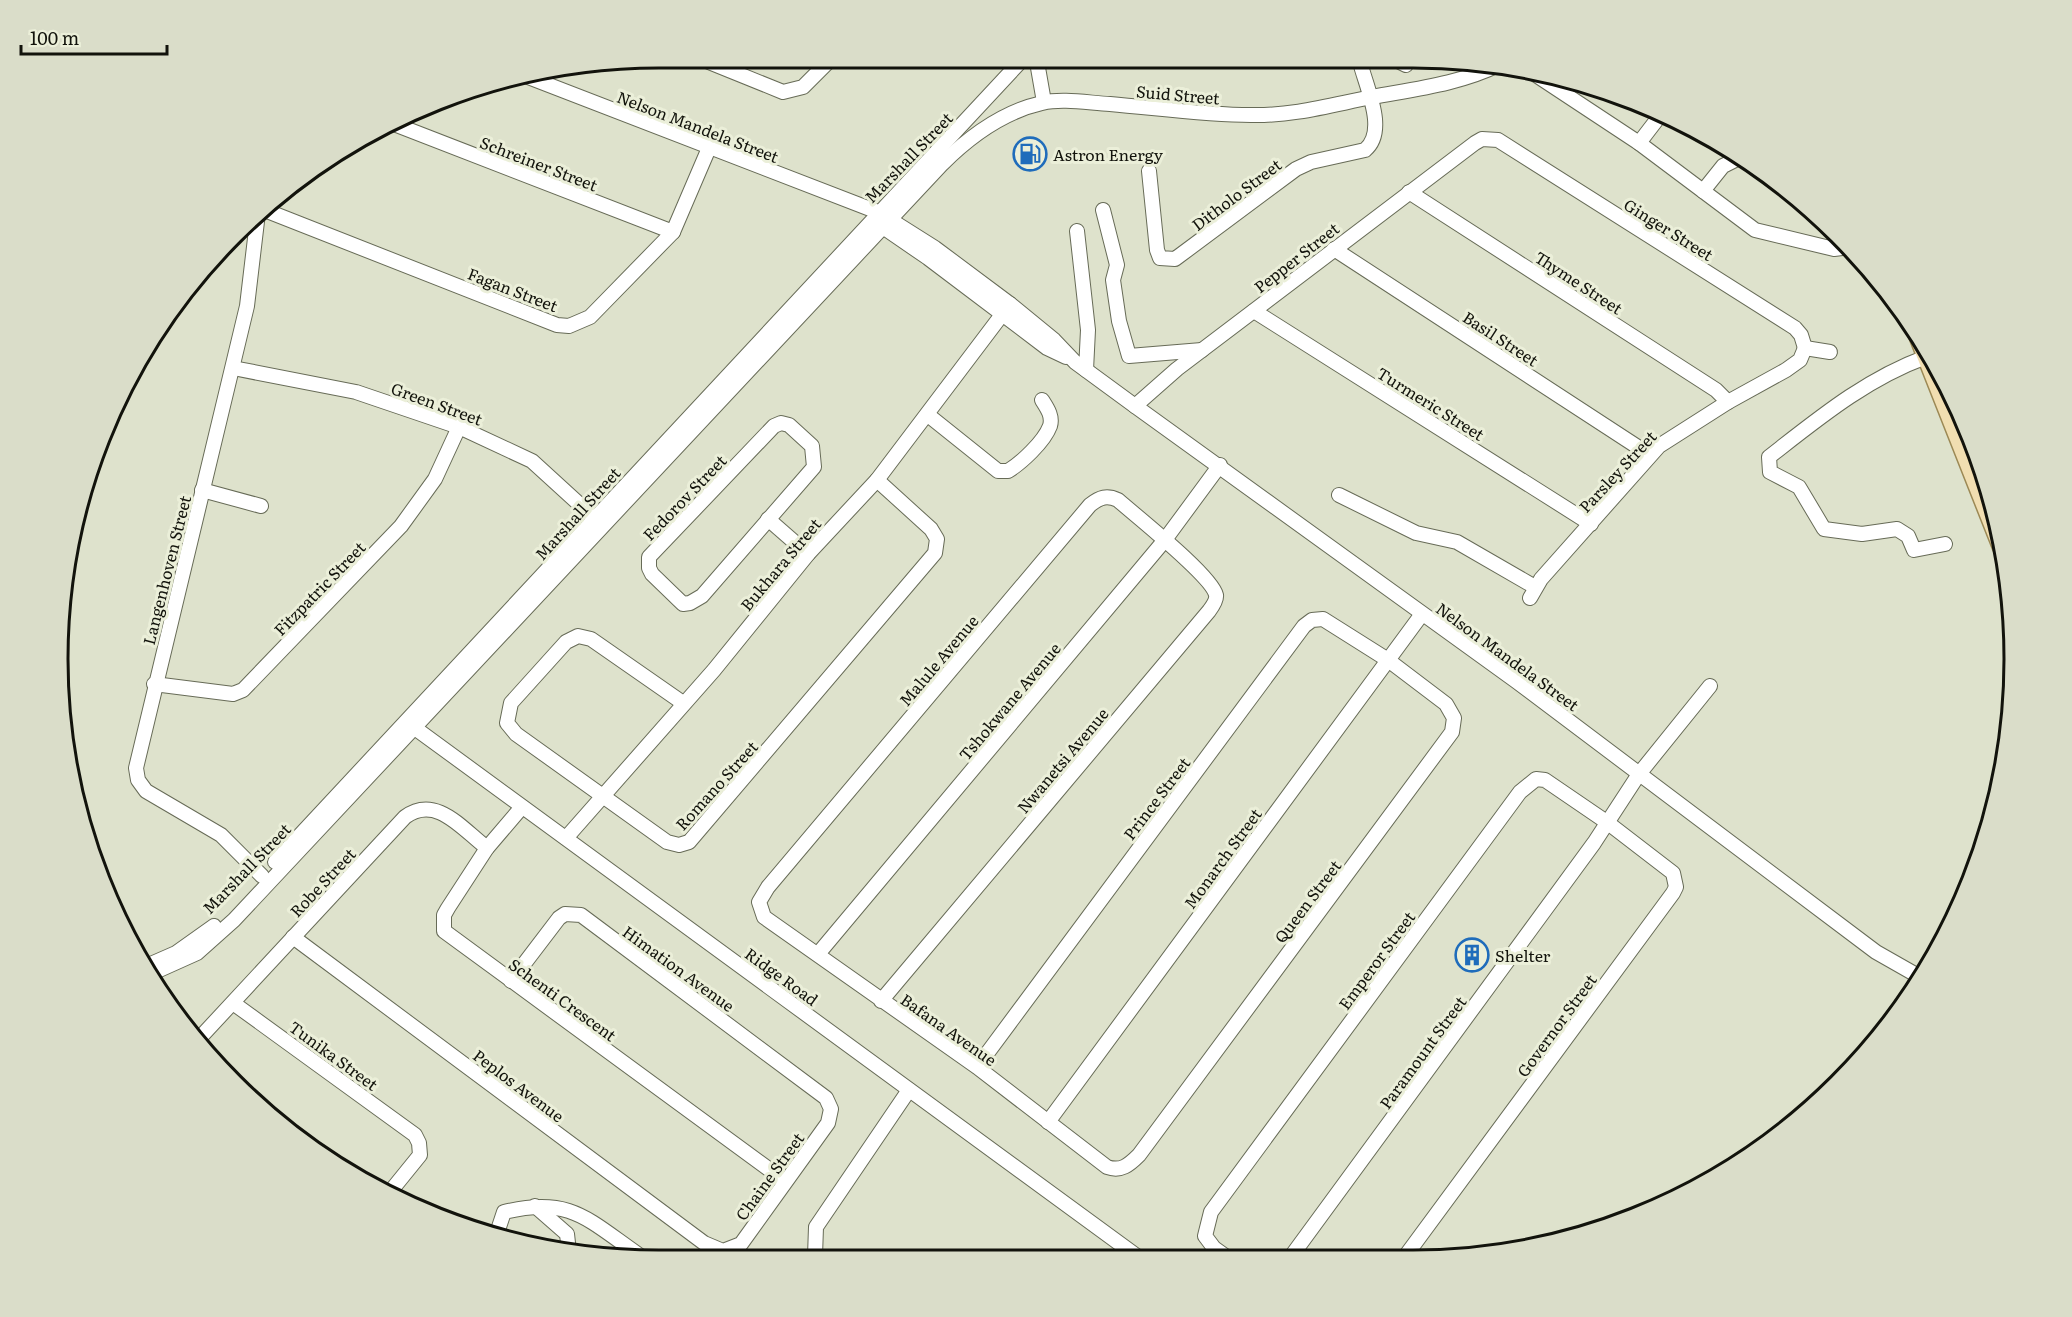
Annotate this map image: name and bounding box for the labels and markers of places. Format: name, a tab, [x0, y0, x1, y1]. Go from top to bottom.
fuel station icon: Astron Energy	[1012, 136, 1048, 172]
place label: Astron Energy	[1053, 142, 1164, 166]
building icon: Shelter	[1454, 937, 1490, 973]
place label: Shelter	[1495, 943, 1551, 967]

